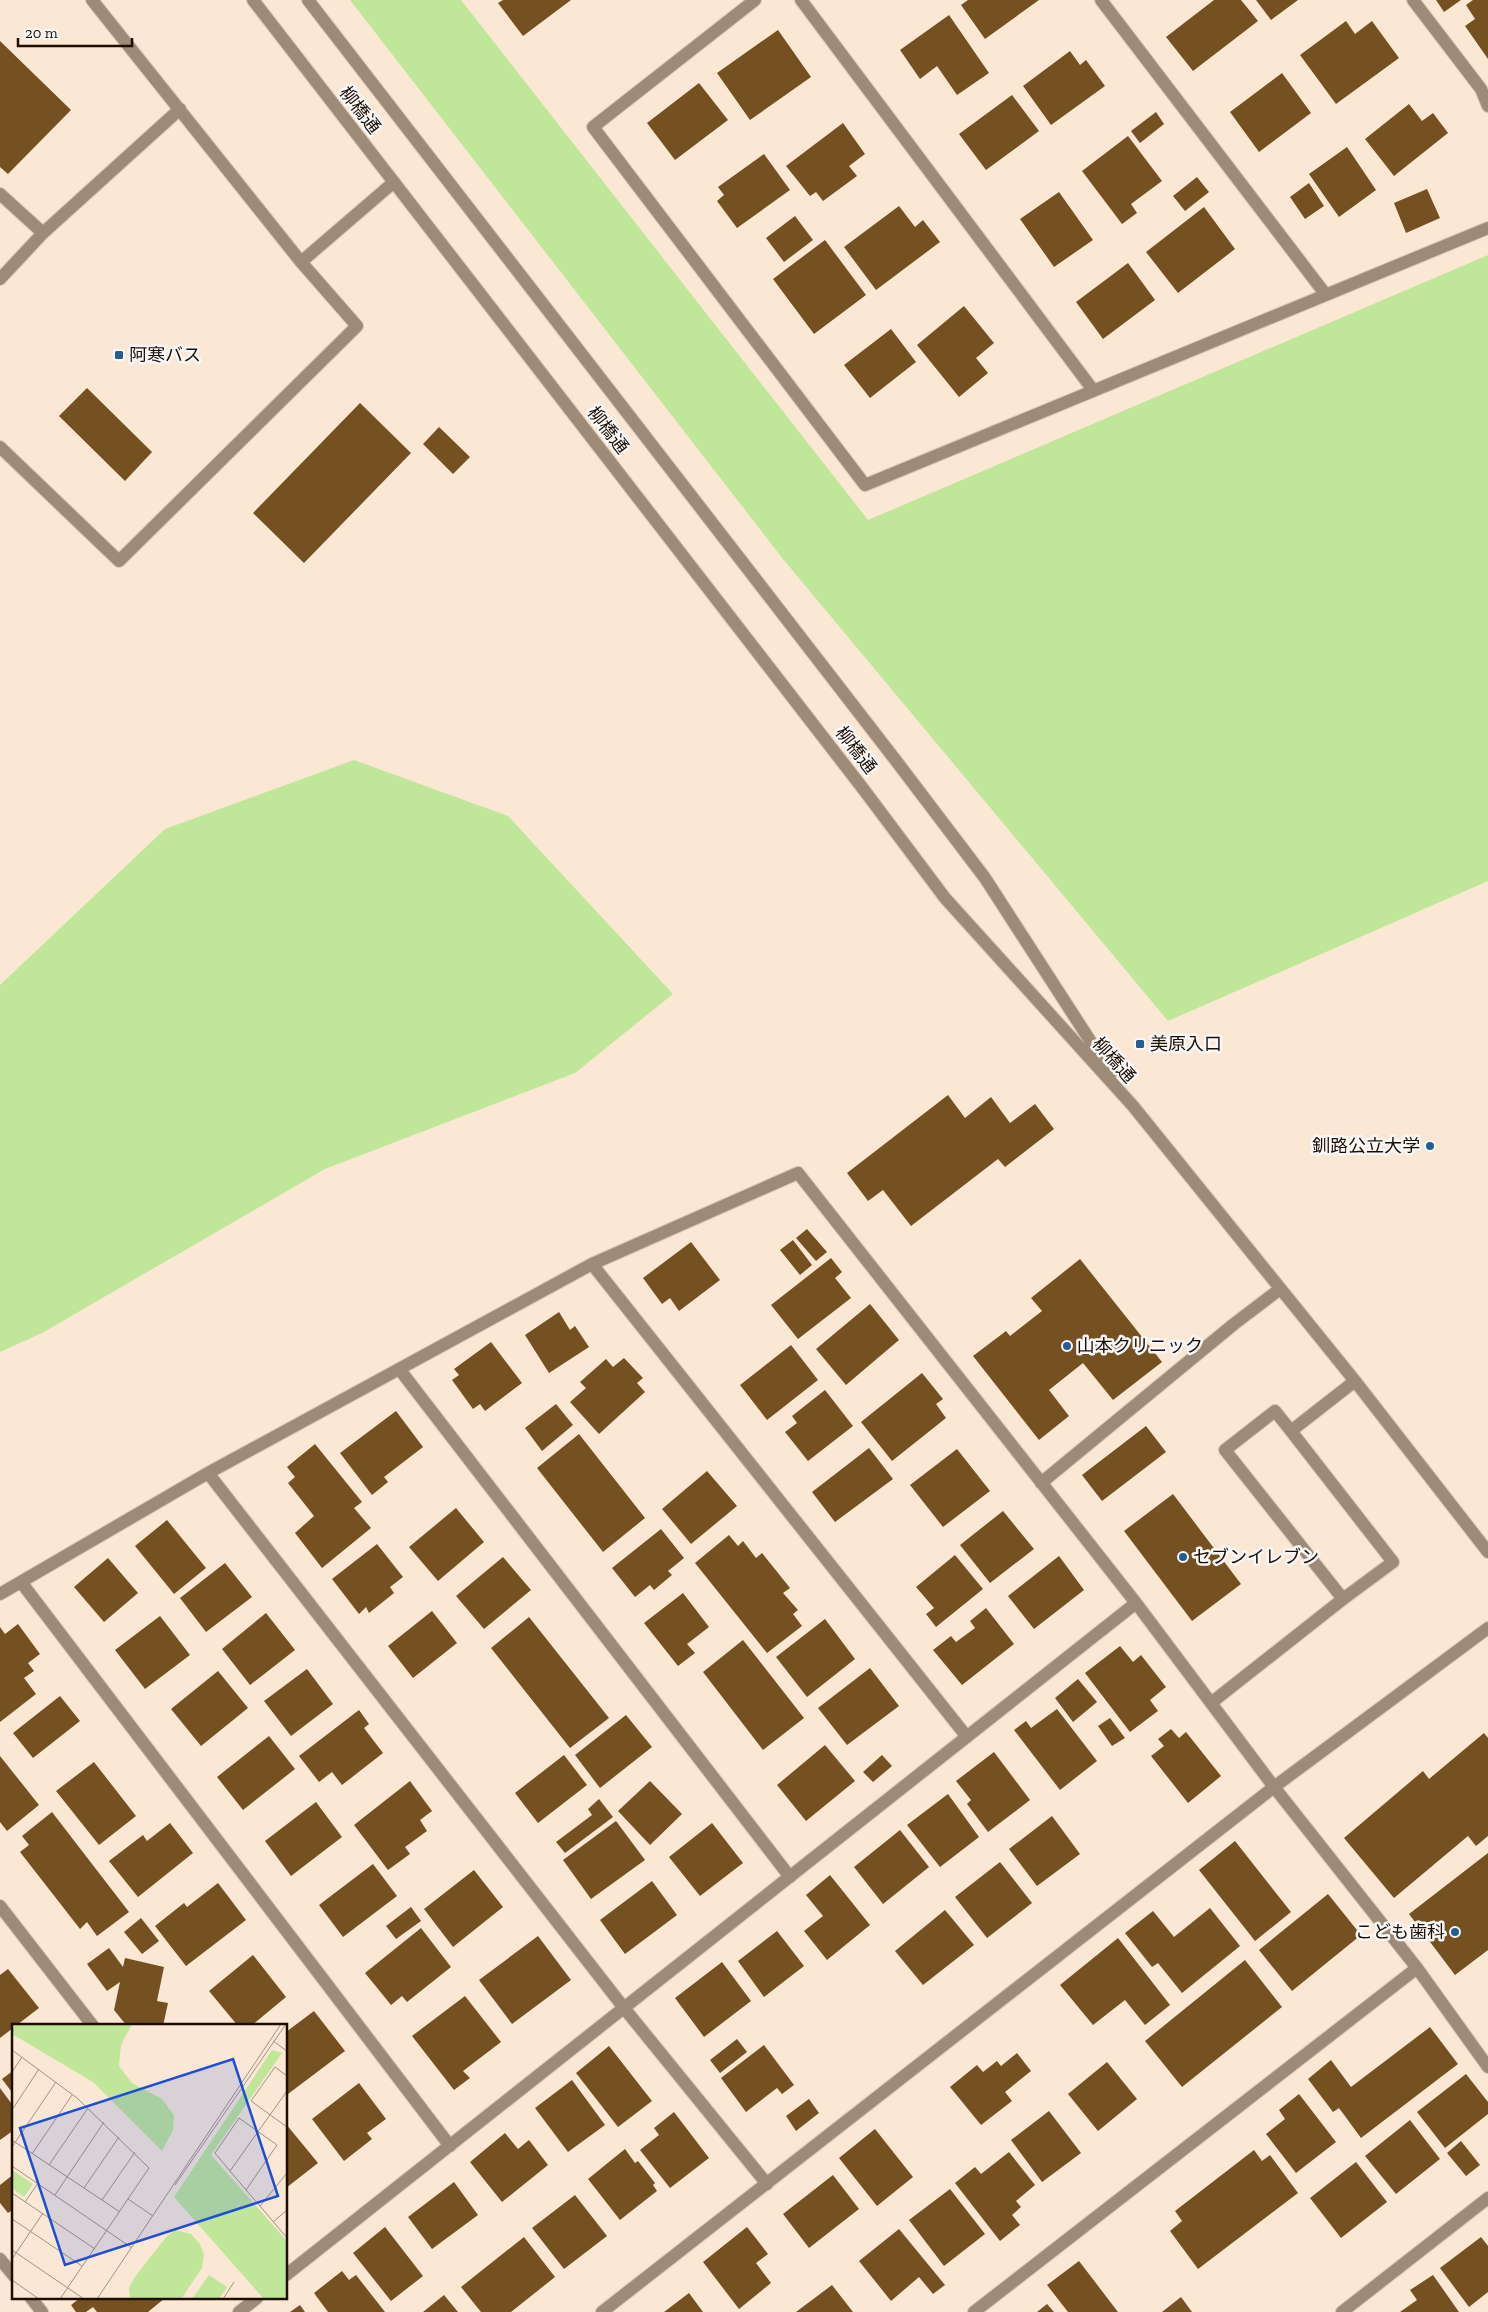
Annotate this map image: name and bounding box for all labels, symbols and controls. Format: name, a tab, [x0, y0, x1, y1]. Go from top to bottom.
scale bar	[18, 15, 131, 47]
text: 20 m	[25, 24, 58, 42]
street label: 柳橋通	[335, 82, 385, 138]
place label: 阿寒バス	[129, 344, 201, 366]
marker: 阿寒バス	[113, 349, 125, 361]
street label: 柳橋通	[583, 402, 633, 458]
street label: 柳橋通	[831, 722, 881, 778]
street label: 柳橋通	[1088, 1033, 1140, 1087]
place label: 美原入口	[1150, 1033, 1222, 1055]
marker: 美原入口	[1134, 1038, 1146, 1050]
place label: 釧路公立大学	[1312, 1135, 1420, 1157]
marker: 釧路公立大学	[1424, 1140, 1436, 1152]
place label: 山本クリニック	[1077, 1335, 1203, 1357]
marker: 山本クリニック	[1061, 1340, 1073, 1352]
place label: セブンイレブン	[1193, 1546, 1319, 1568]
marker: セブンイレブン	[1177, 1551, 1189, 1563]
place label: こども歯科	[1355, 1921, 1445, 1943]
marker: こども歯科	[1449, 1926, 1461, 1938]
inset map	[12, 2024, 288, 2300]

